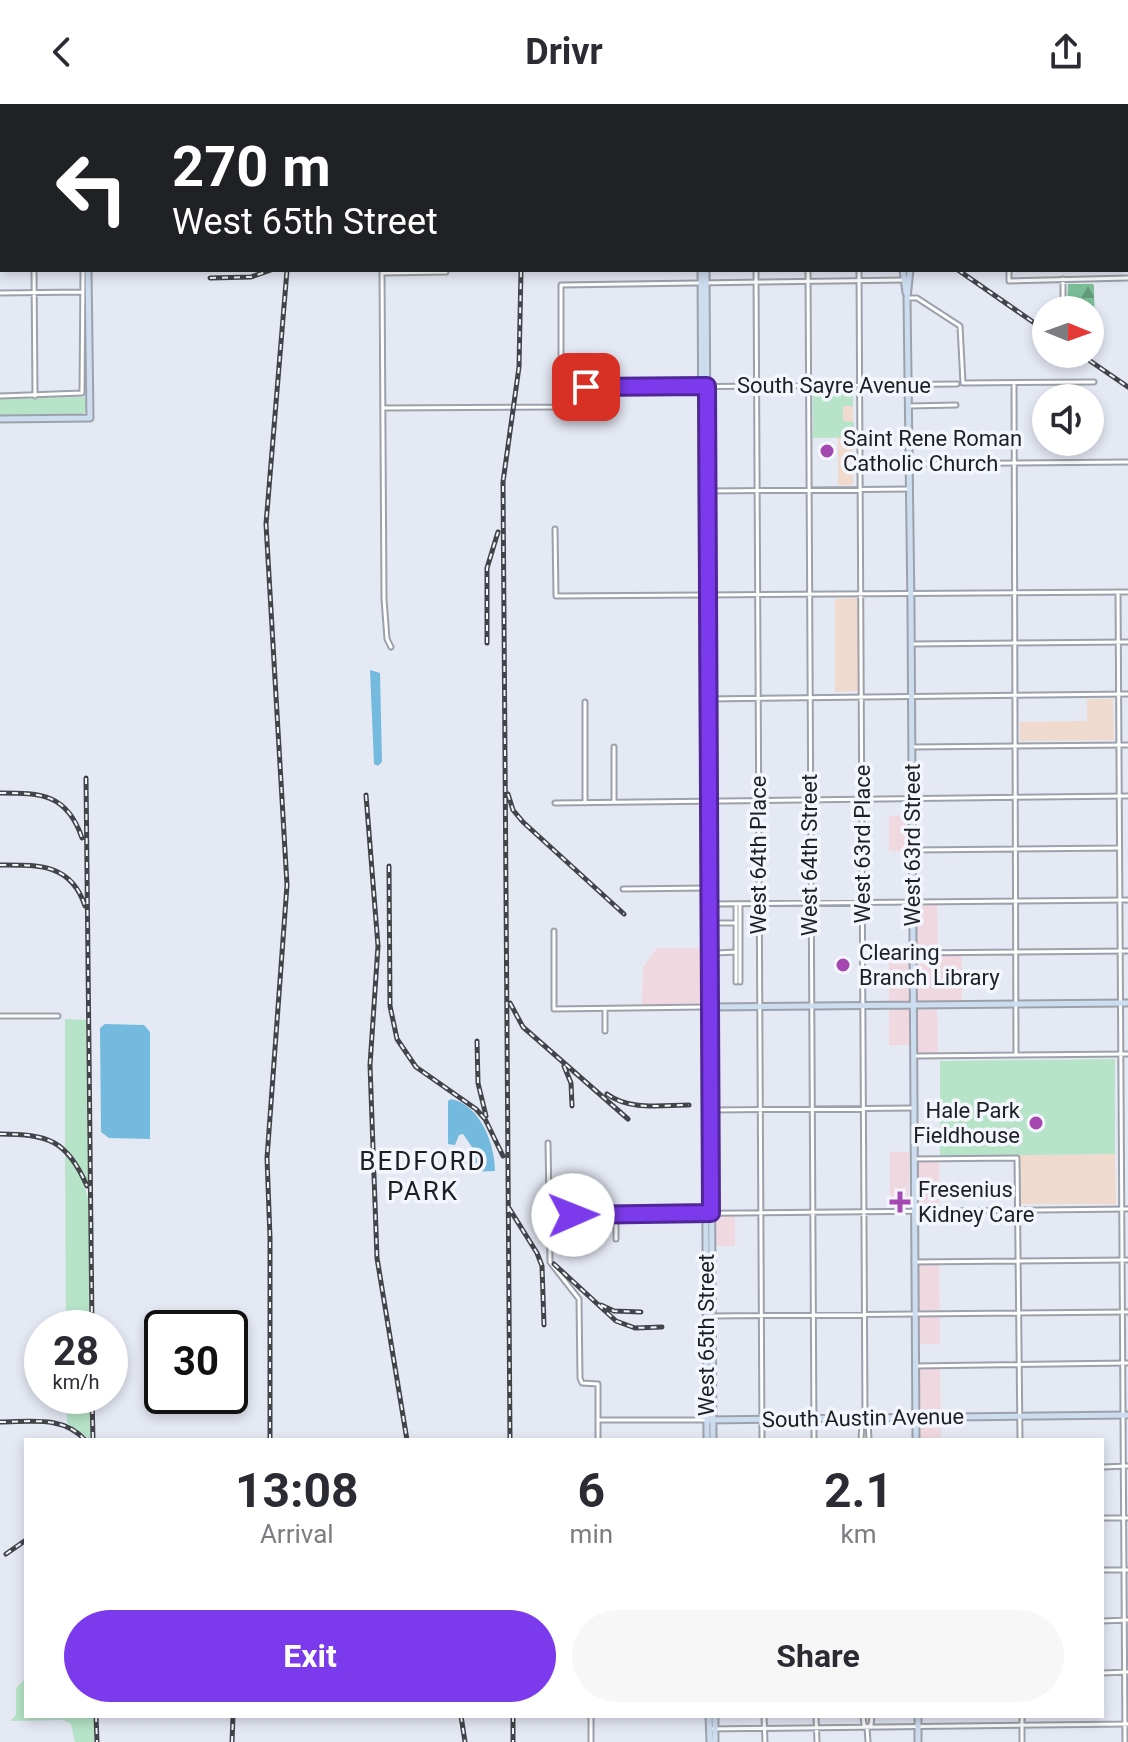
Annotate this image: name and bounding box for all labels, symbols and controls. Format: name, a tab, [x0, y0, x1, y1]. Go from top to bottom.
icon: back	[40, 30, 84, 74]
icon: share	[1044, 30, 1088, 74]
text: Drivr	[525, 31, 603, 73]
text: 270 m	[172, 134, 331, 200]
icon: left	[40, 136, 144, 240]
text: West 65th Street	[172, 201, 438, 243]
north arrow	[1032, 296, 1104, 368]
map controls	[1032, 296, 1104, 456]
pin	[552, 353, 620, 421]
icon: arrive	[564, 365, 608, 409]
street label: South Sayre Avenue	[737, 373, 931, 398]
button: sound	[1032, 384, 1104, 456]
place label: Saint Rene Roman Catholic Church	[843, 426, 1022, 476]
marker: Saint Rene Roman Catholic Church	[818, 442, 836, 460]
street label: West 63rd Place	[850, 764, 875, 924]
street label: West 63rd Street	[900, 764, 925, 926]
street label: West 64th Street	[797, 774, 822, 936]
street label: West 64th Place	[746, 776, 771, 934]
place label: Clearing Branch Library	[859, 940, 1000, 990]
marker: Clearing Branch Library	[834, 956, 852, 974]
place label: Hale Park Fieldhouse	[913, 1098, 1021, 1148]
marker: Hale Park Fieldhouse	[1027, 1114, 1045, 1132]
district label: BEDFORD PARK	[359, 1146, 487, 1206]
position arrow	[531, 1173, 615, 1257]
place label: Fresenius Kidney Care	[918, 1177, 1034, 1227]
marker: Fresenius Kidney Care	[889, 1191, 911, 1213]
street label: West 65th Street	[694, 1254, 719, 1416]
speed limit sign: 30	[144, 1310, 248, 1414]
text: 28	[53, 1328, 99, 1375]
text: km/h	[53, 1370, 99, 1394]
street label: South Austin Avenue	[762, 1404, 964, 1432]
text: 13:08	[235, 1462, 359, 1519]
text: 6	[578, 1462, 605, 1519]
text: 2.1	[824, 1462, 893, 1519]
text: Arrival	[260, 1519, 334, 1549]
text: min	[570, 1519, 613, 1549]
text: km	[841, 1519, 877, 1549]
button: Exit	[64, 1610, 556, 1702]
button: Share	[572, 1610, 1064, 1702]

